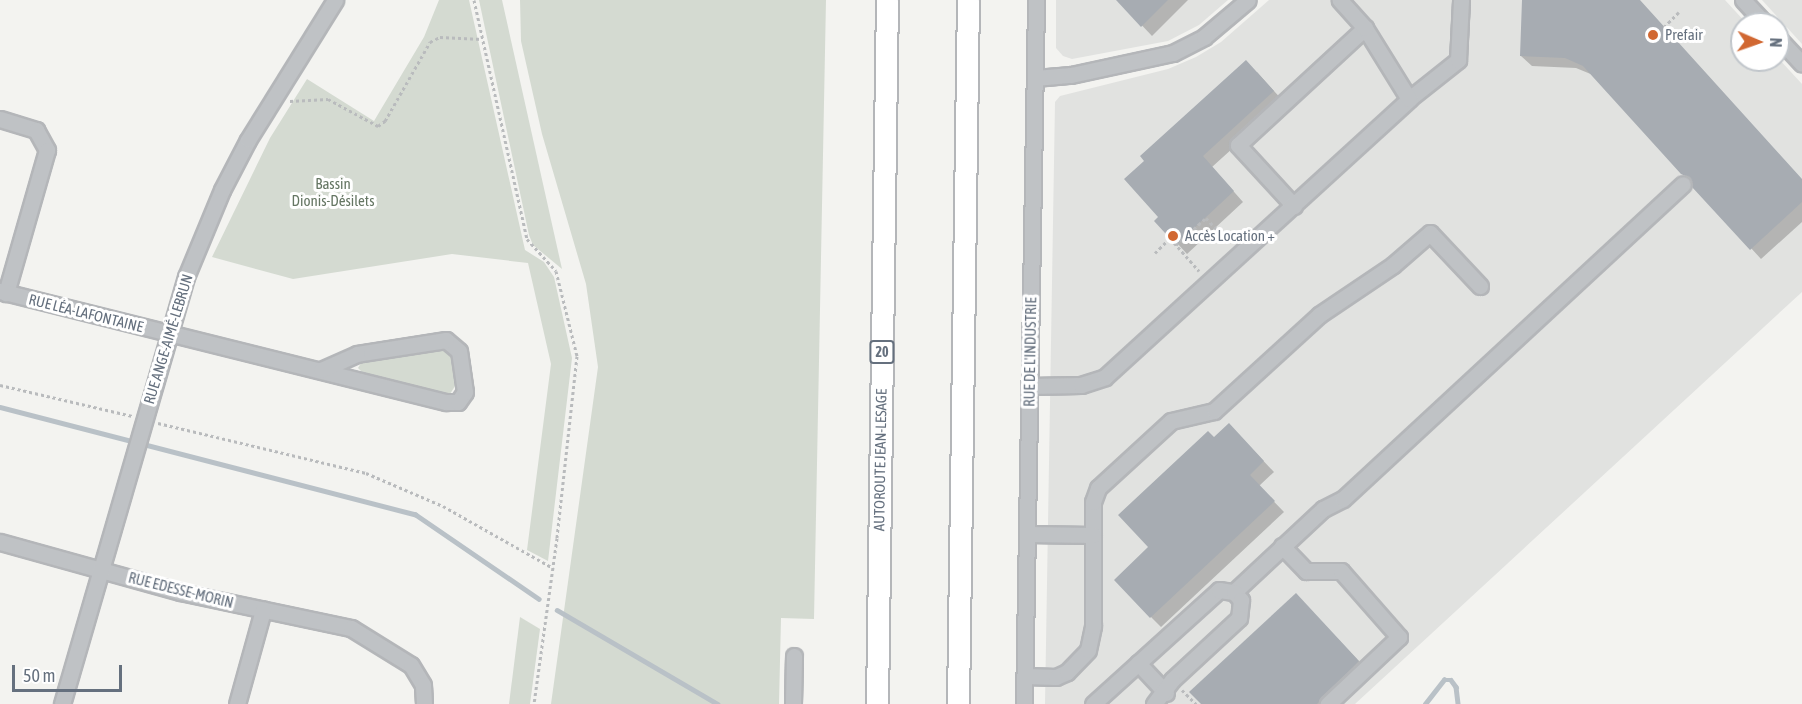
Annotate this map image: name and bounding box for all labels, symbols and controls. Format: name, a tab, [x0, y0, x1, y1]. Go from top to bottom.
north arrow	[1730, 12, 1790, 72]
place label: Prefair	[1665, 26, 1703, 44]
marker: Prefair	[1646, 28, 1660, 42]
text: N	[1767, 38, 1785, 48]
park label: Bassin Dionis-Désilets	[292, 174, 374, 209]
place label: Accès Location +	[1185, 227, 1275, 245]
marker: Accès Location +	[1166, 229, 1180, 243]
street label: RUE ANGE-AIMÉ-LEBRUN	[140, 272, 196, 406]
street label: RUE LÉA-LAFONTAINE	[27, 290, 145, 336]
street label: RUE DE L'INDUSTRIE	[1020, 297, 1040, 407]
road number: 20	[868, 341, 896, 363]
street label: AUTOROUTE JEAN-LESAGE	[870, 389, 890, 531]
street label: RUE EDESSE-MORIN	[127, 568, 235, 612]
scale bar	[15, 653, 124, 691]
text: 50 m	[23, 665, 55, 686]

